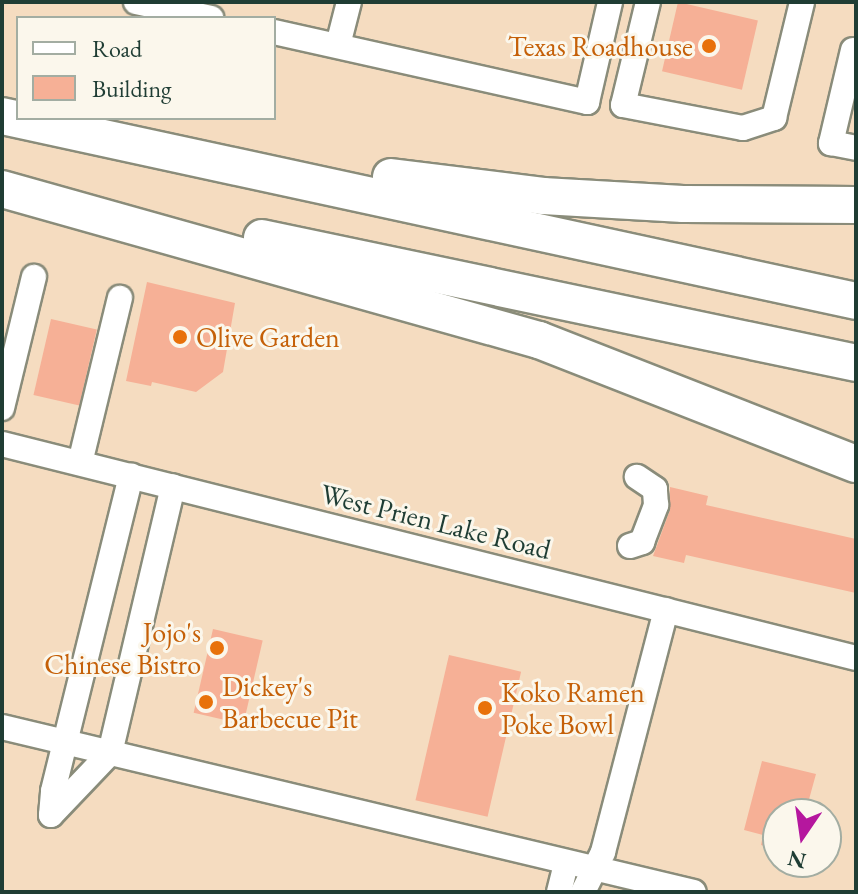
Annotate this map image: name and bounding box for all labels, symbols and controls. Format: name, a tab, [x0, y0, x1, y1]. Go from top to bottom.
legend	[16, 16, 276, 120]
place label: Texas Roadhouse	[508, 29, 693, 63]
text: Road	[92, 33, 142, 64]
marker: Texas Roadhouse	[700, 37, 718, 55]
text: Building	[92, 73, 172, 104]
place label: Olive Garden	[196, 320, 340, 354]
marker: Olive Garden	[171, 328, 189, 346]
street label: West Prien Lake Road	[317, 476, 555, 566]
place label: Jojo's Chinese Bistro	[44, 615, 201, 681]
marker: Jojo's Chinese Bistro	[208, 639, 226, 657]
place label: Dickey's Barbecue Pit	[222, 669, 358, 735]
place label: Koko Ramen Poke Bowl	[501, 675, 645, 741]
marker: Dickey's Barbecue Pit	[197, 693, 215, 711]
marker: Koko Ramen Poke Bowl	[476, 699, 494, 717]
north arrow	[762, 798, 842, 878]
text: N	[785, 844, 809, 876]

